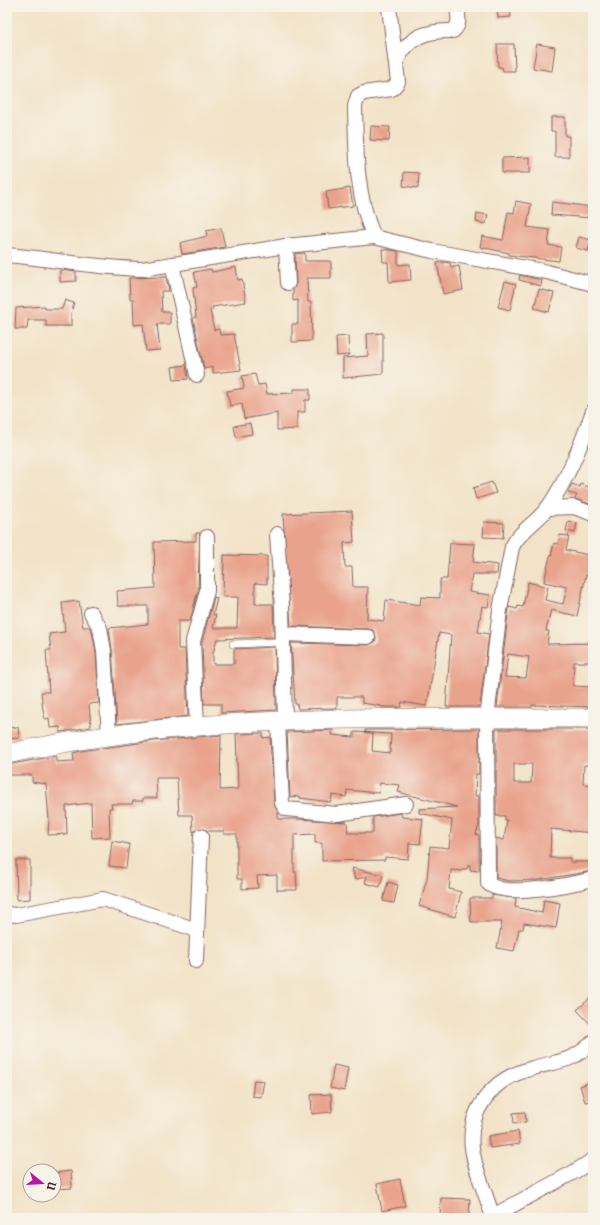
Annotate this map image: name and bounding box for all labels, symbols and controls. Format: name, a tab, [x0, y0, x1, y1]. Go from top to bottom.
north arrow	[22, 1163, 62, 1203]
text: U	[43, 1179, 59, 1192]

